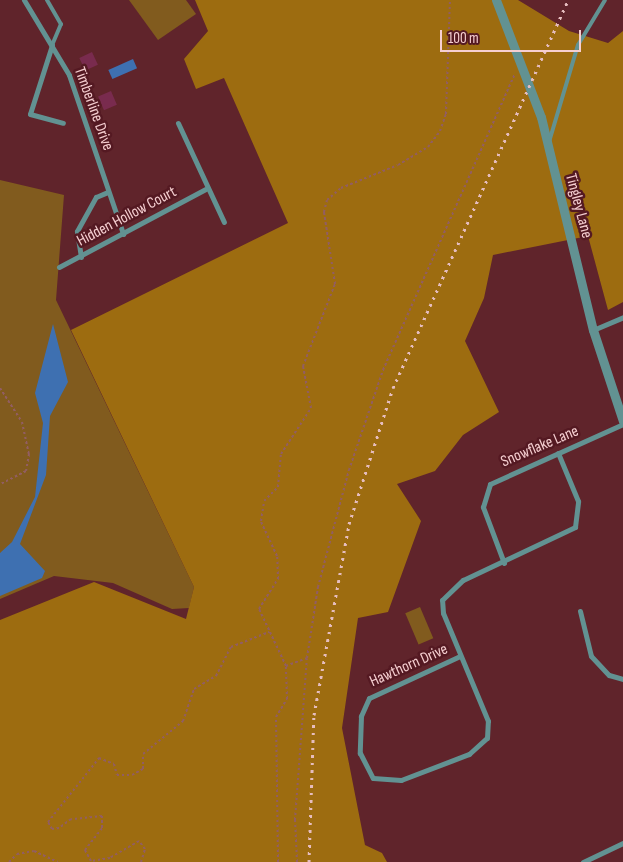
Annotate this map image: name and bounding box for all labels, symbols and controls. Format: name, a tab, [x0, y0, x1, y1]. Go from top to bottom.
scale bar	[443, 20, 584, 52]
text: 100 m	[448, 29, 479, 48]
street label: Timberline Drive	[69, 65, 117, 153]
street label: Tingley Lane	[560, 172, 596, 240]
street label: Hidden Hollow Court	[74, 183, 180, 251]
street label: Snowflake Lane	[498, 422, 582, 472]
street label: Hawthorn Drive	[367, 640, 451, 692]

